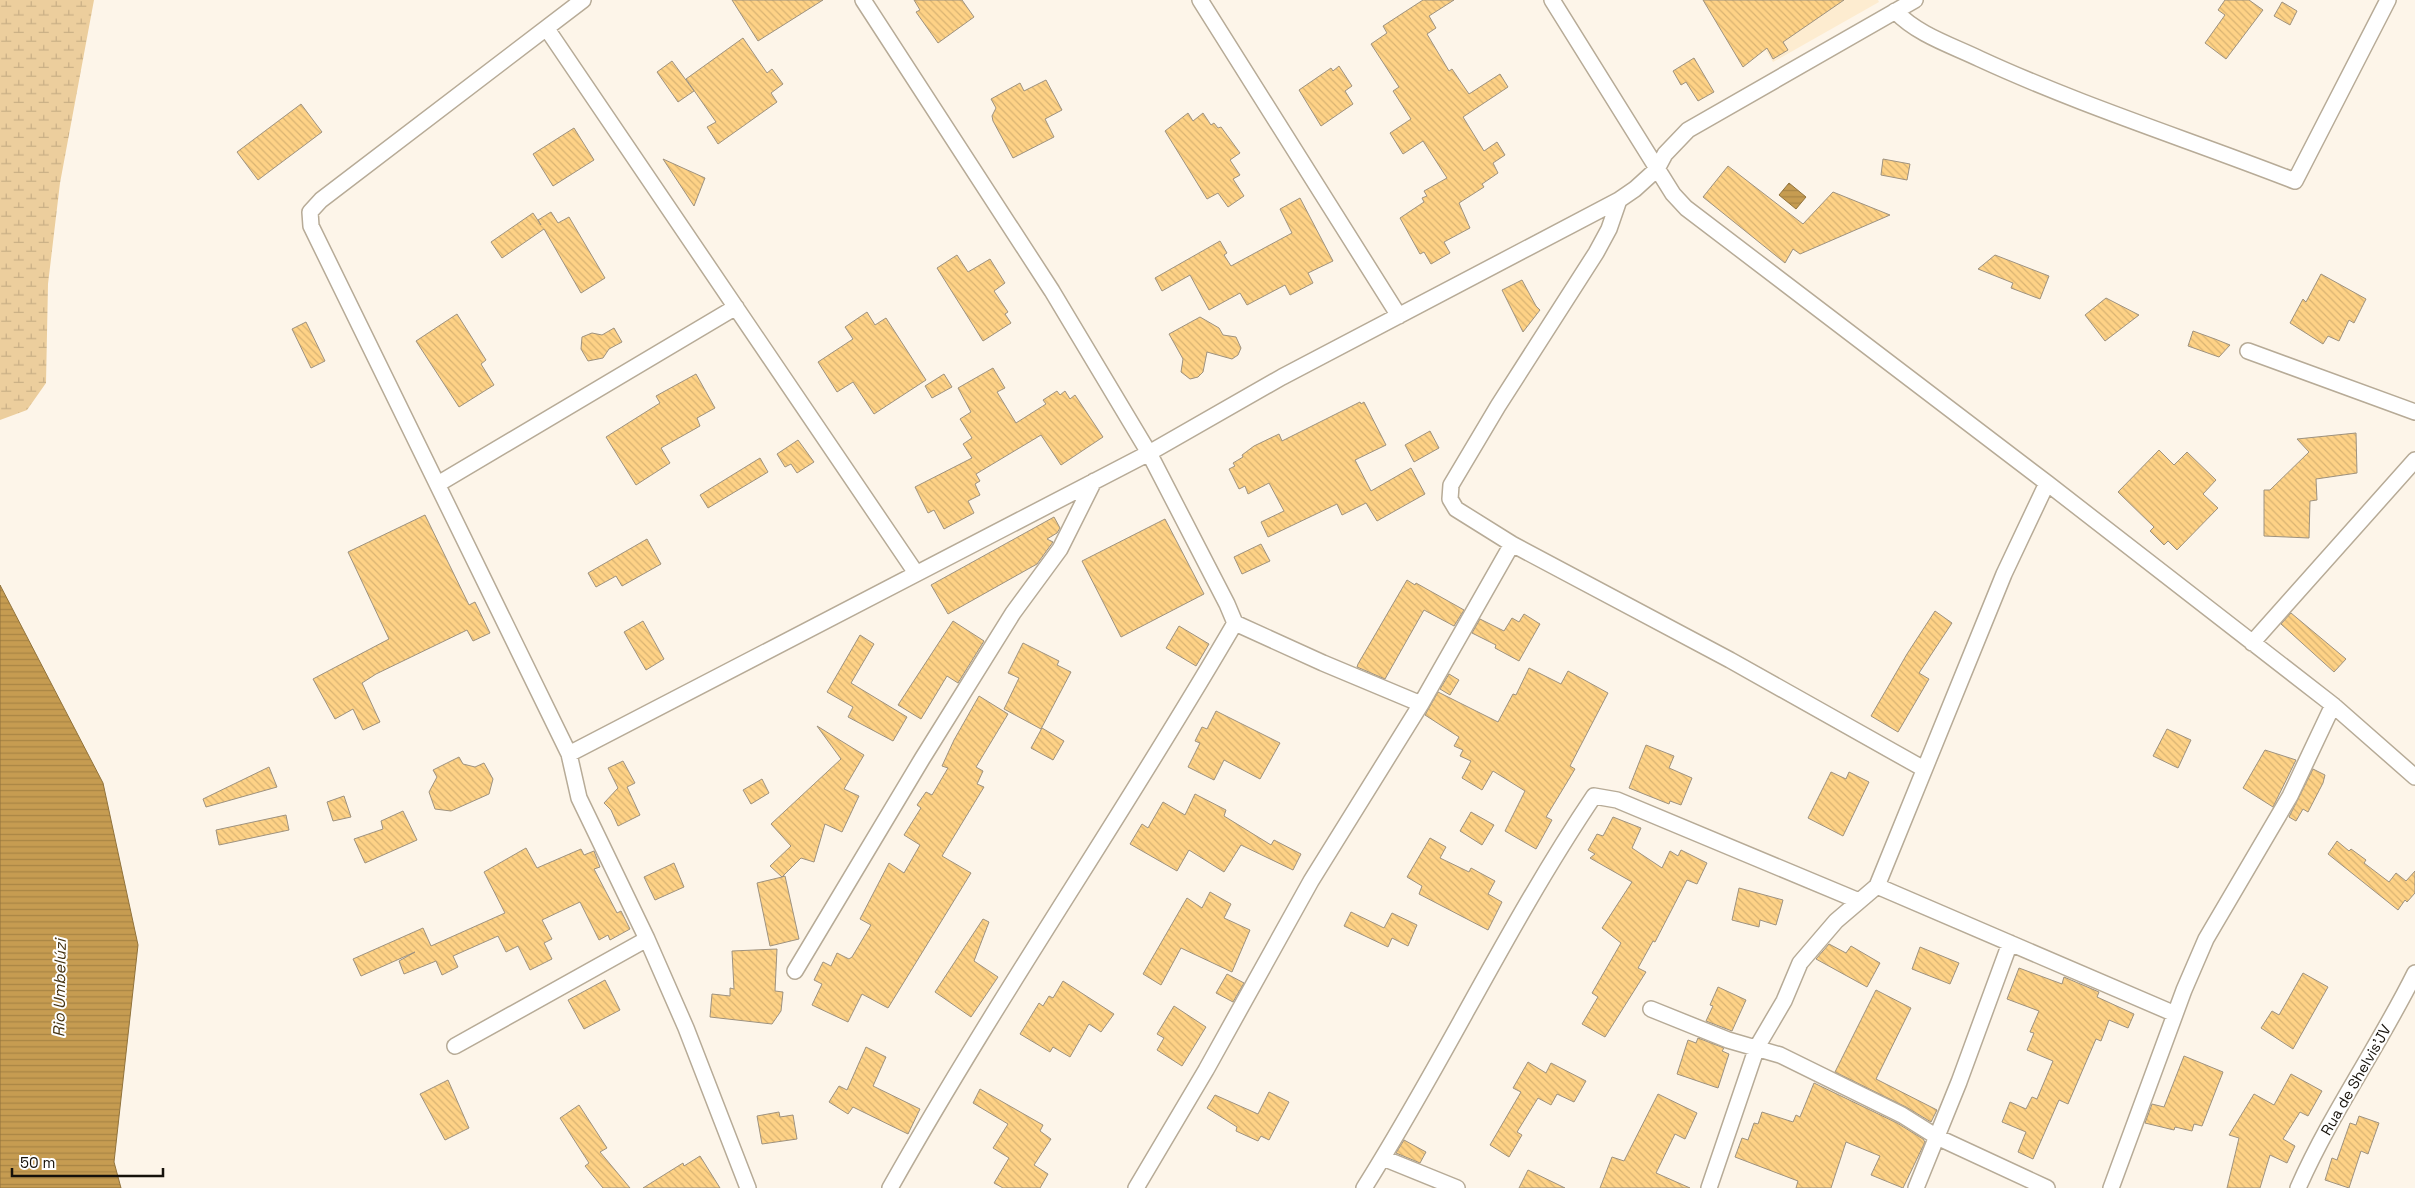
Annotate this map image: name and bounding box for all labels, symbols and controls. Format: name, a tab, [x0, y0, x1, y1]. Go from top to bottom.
water label: Rio Umbelúzi	[48, 937, 71, 1037]
street label: Rua de Shelvis’JV	[2316, 1021, 2395, 1138]
scale bar	[12, 1146, 164, 1178]
text: 50 m	[20, 1153, 55, 1172]

